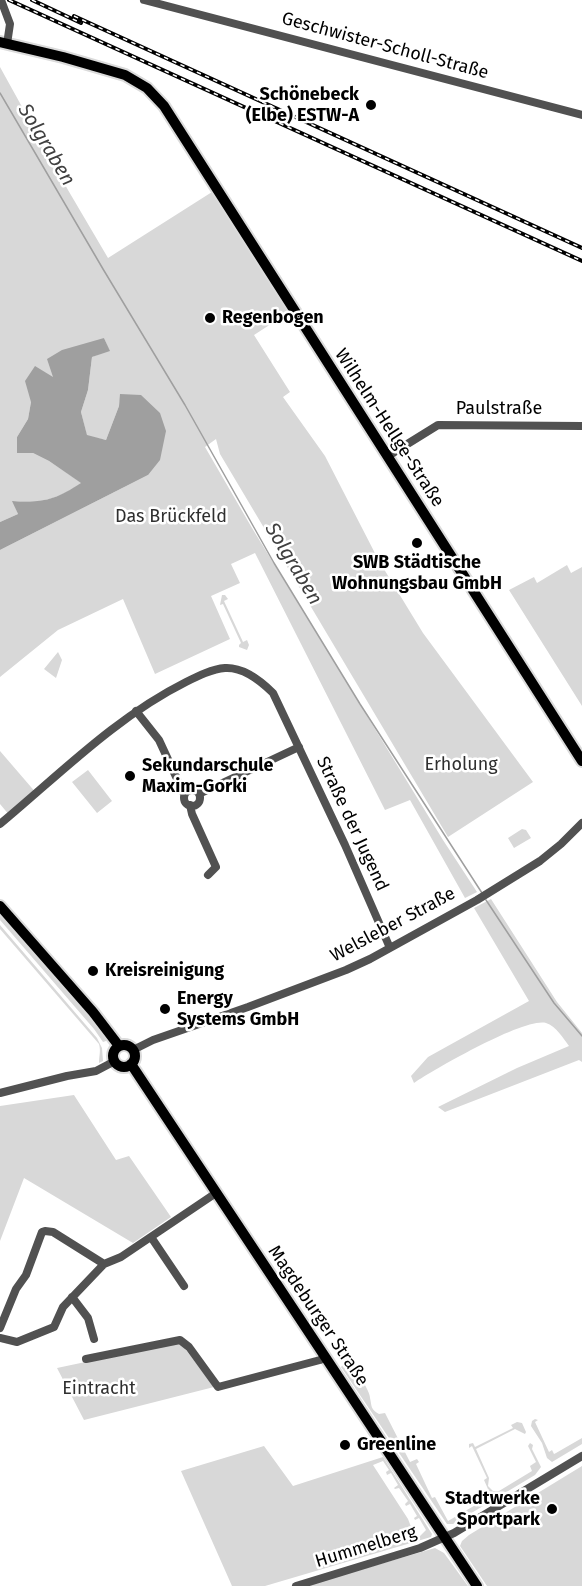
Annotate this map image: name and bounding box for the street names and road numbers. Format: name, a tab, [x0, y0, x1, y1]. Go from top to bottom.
street label: Geschwister-Scholl-Straße	[279, 8, 491, 84]
street label: Wilhelm-Hellge-Straße	[330, 345, 448, 511]
street label: Paulstraße	[456, 398, 542, 420]
street label: Straße der Jugend	[311, 753, 393, 895]
street label: Welsleber Straße	[327, 883, 459, 967]
street label: Magdeburger Straße	[263, 1242, 373, 1390]
street label: Hummelberg	[313, 1521, 419, 1573]

